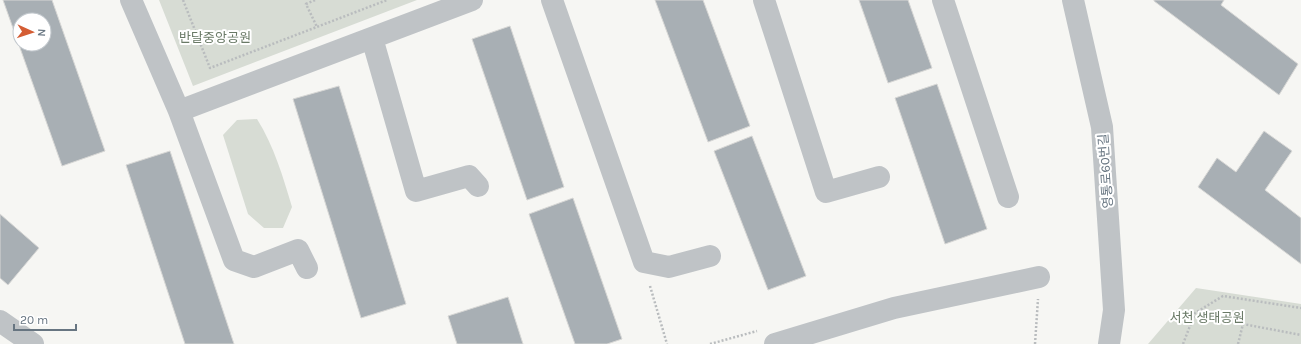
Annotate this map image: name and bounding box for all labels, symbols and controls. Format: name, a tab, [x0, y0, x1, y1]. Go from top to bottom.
north arrow	[12, 12, 52, 52]
text: N	[35, 28, 48, 37]
park label: 반달중앙공원	[179, 30, 251, 45]
street label: 영통로60번길	[1095, 133, 1116, 209]
scale bar	[14, 306, 76, 332]
park label: 서천 생태공원	[1170, 310, 1244, 325]
text: 20 m	[20, 313, 48, 327]

